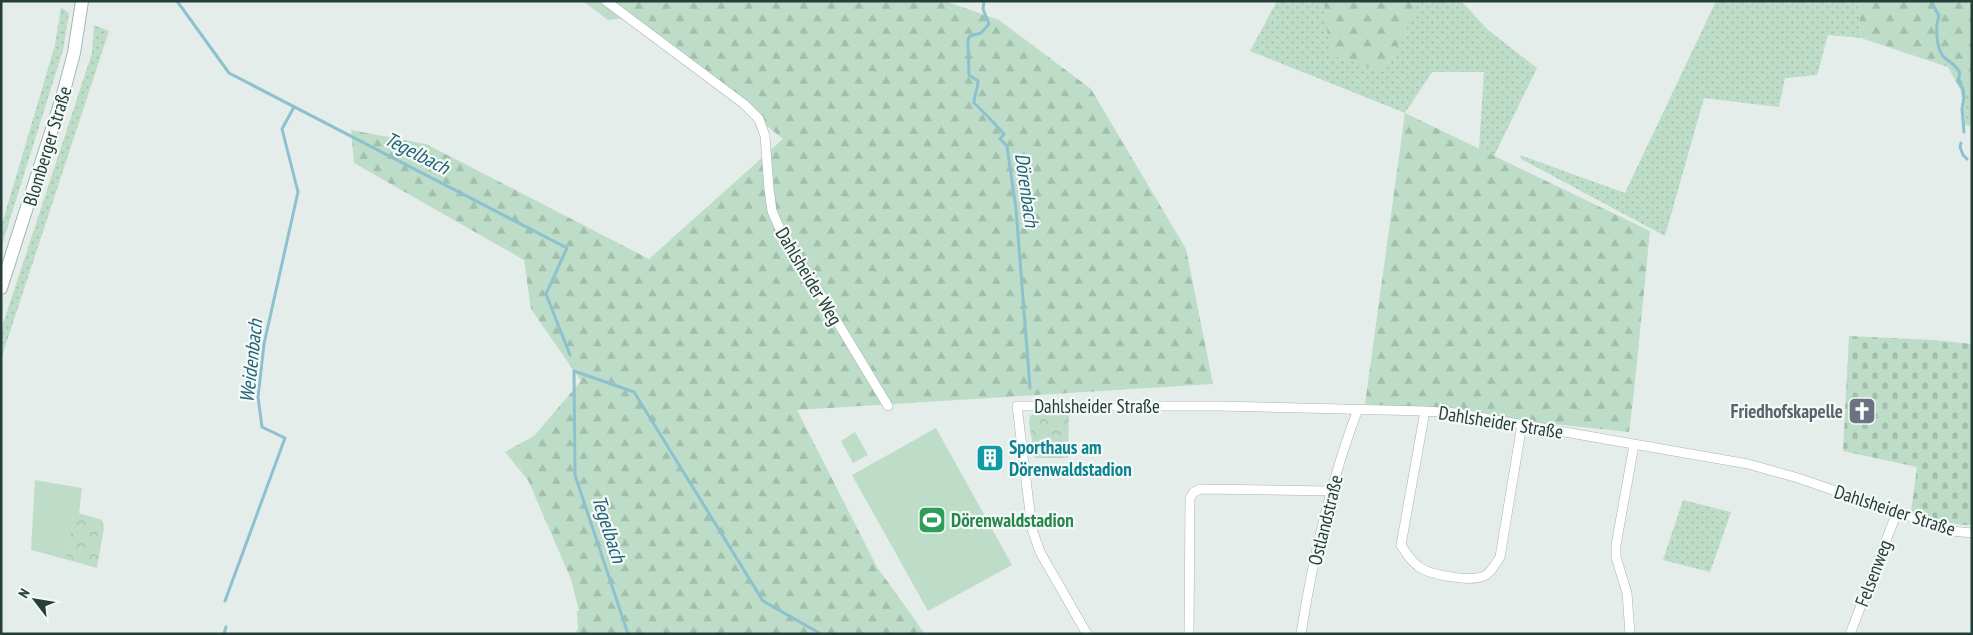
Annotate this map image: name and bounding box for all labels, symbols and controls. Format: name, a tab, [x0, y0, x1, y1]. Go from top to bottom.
street label: Blomberger Straße	[17, 83, 77, 209]
water label: Tegelbach	[380, 126, 455, 181]
water label: Dörenbach	[1009, 151, 1045, 230]
street label: Dahlsheider Weg	[770, 223, 848, 329]
water label: Weidenbach	[234, 317, 268, 404]
street label: Dahlsheider Straße	[1034, 394, 1160, 418]
church icon: Friedhofskapelle	[1847, 396, 1877, 426]
place label: Friedhofskapelle	[1730, 399, 1843, 423]
street label: Dahlsheider Straße	[1437, 400, 1565, 444]
place label: Sporthaus am Dörenwaldstadion	[1009, 435, 1132, 481]
building icon: Sporthaus am Dörenwaldstadion	[975, 443, 1005, 473]
street label: Ostlandstraße	[1302, 472, 1348, 568]
street label: Dahlsheider Straße	[1832, 479, 1959, 541]
water label: Tegelbach	[586, 492, 632, 567]
sports icon: Dörenwaldstadion	[917, 505, 947, 535]
place label: Dörenwaldstadion	[951, 508, 1074, 532]
street label: Felsenweg	[1849, 536, 1897, 610]
north arrow	[10, 575, 60, 625]
text: N	[14, 585, 34, 601]

